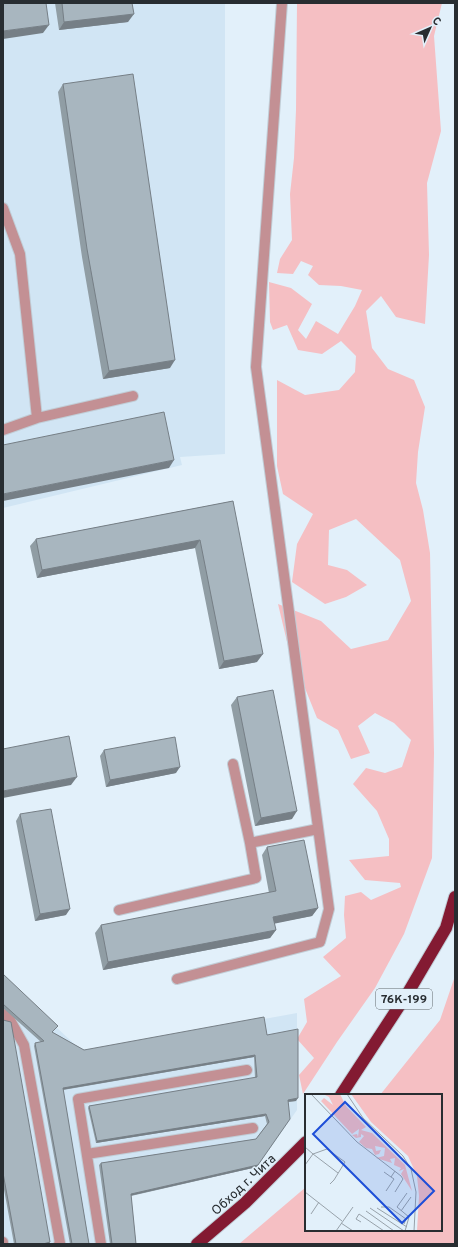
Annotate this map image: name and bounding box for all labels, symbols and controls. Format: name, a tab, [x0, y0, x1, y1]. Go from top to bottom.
north arrow	[410, 8, 450, 48]
text: С	[429, 14, 444, 29]
road number: 76К-199	[376, 989, 432, 1009]
inset map	[305, 1094, 442, 1231]
street label: Обход г. Чита	[209, 1152, 280, 1219]

